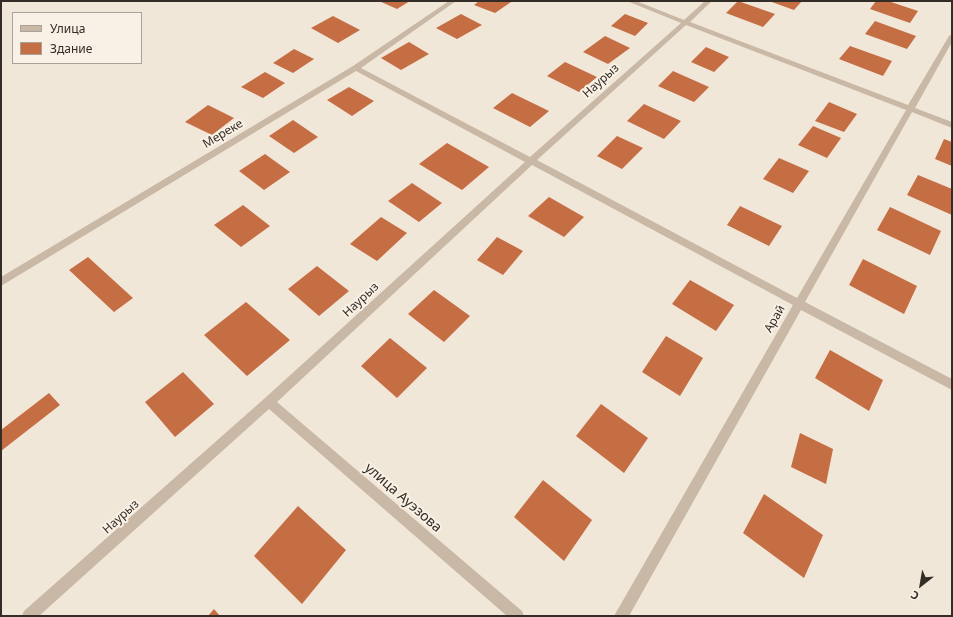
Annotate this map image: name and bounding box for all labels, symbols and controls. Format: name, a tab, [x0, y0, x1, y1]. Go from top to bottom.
legend	[12, 12, 142, 64]
text: Улица	[50, 20, 85, 37]
text: Здание	[50, 40, 92, 57]
street label: Наурыз	[580, 61, 622, 101]
street label: Мереке	[200, 116, 246, 152]
street label: Наурыз	[340, 280, 382, 320]
street label: Арай	[761, 303, 789, 335]
street label: улица Ауэзова	[361, 460, 445, 536]
street label: Наурыз	[100, 497, 142, 537]
north arrow	[901, 565, 941, 605]
text: С	[908, 587, 921, 604]

